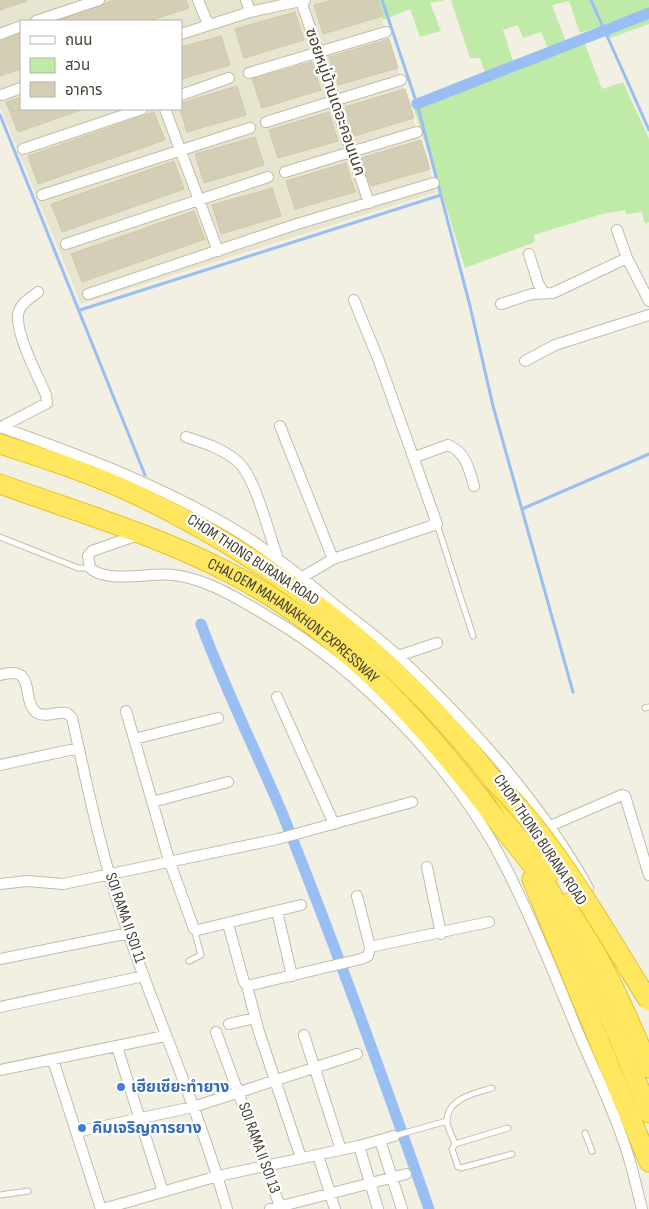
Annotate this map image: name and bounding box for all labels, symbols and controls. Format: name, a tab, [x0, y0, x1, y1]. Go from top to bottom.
legend	[20, 20, 182, 110]
street label: ซอยหมู่บ้านเดอะคอนเนค	[301, 26, 369, 178]
text: ถนน	[65, 31, 92, 50]
text: สวน	[65, 56, 90, 75]
text: อาคาร	[65, 81, 102, 100]
street label: CHOM THONG BURANA ROAD	[183, 510, 323, 610]
street label: CHALOEM MAHANAKHON EXPRESSWAY	[205, 554, 383, 687]
street label: CHOM THONG BURANA ROAD	[489, 771, 591, 909]
street label: SOI RAMA II SOI 11	[101, 870, 149, 966]
place label: เฮียเซียะทำยาง	[131, 1078, 229, 1097]
marker: เฮียเซียะทำยาง	[115, 1081, 127, 1093]
street label: SOI RAMA II SOI 13	[234, 1100, 284, 1196]
place label: คิมเจริญการยาง	[92, 1119, 202, 1138]
marker: คิมเจริญการยาง	[76, 1122, 88, 1134]

